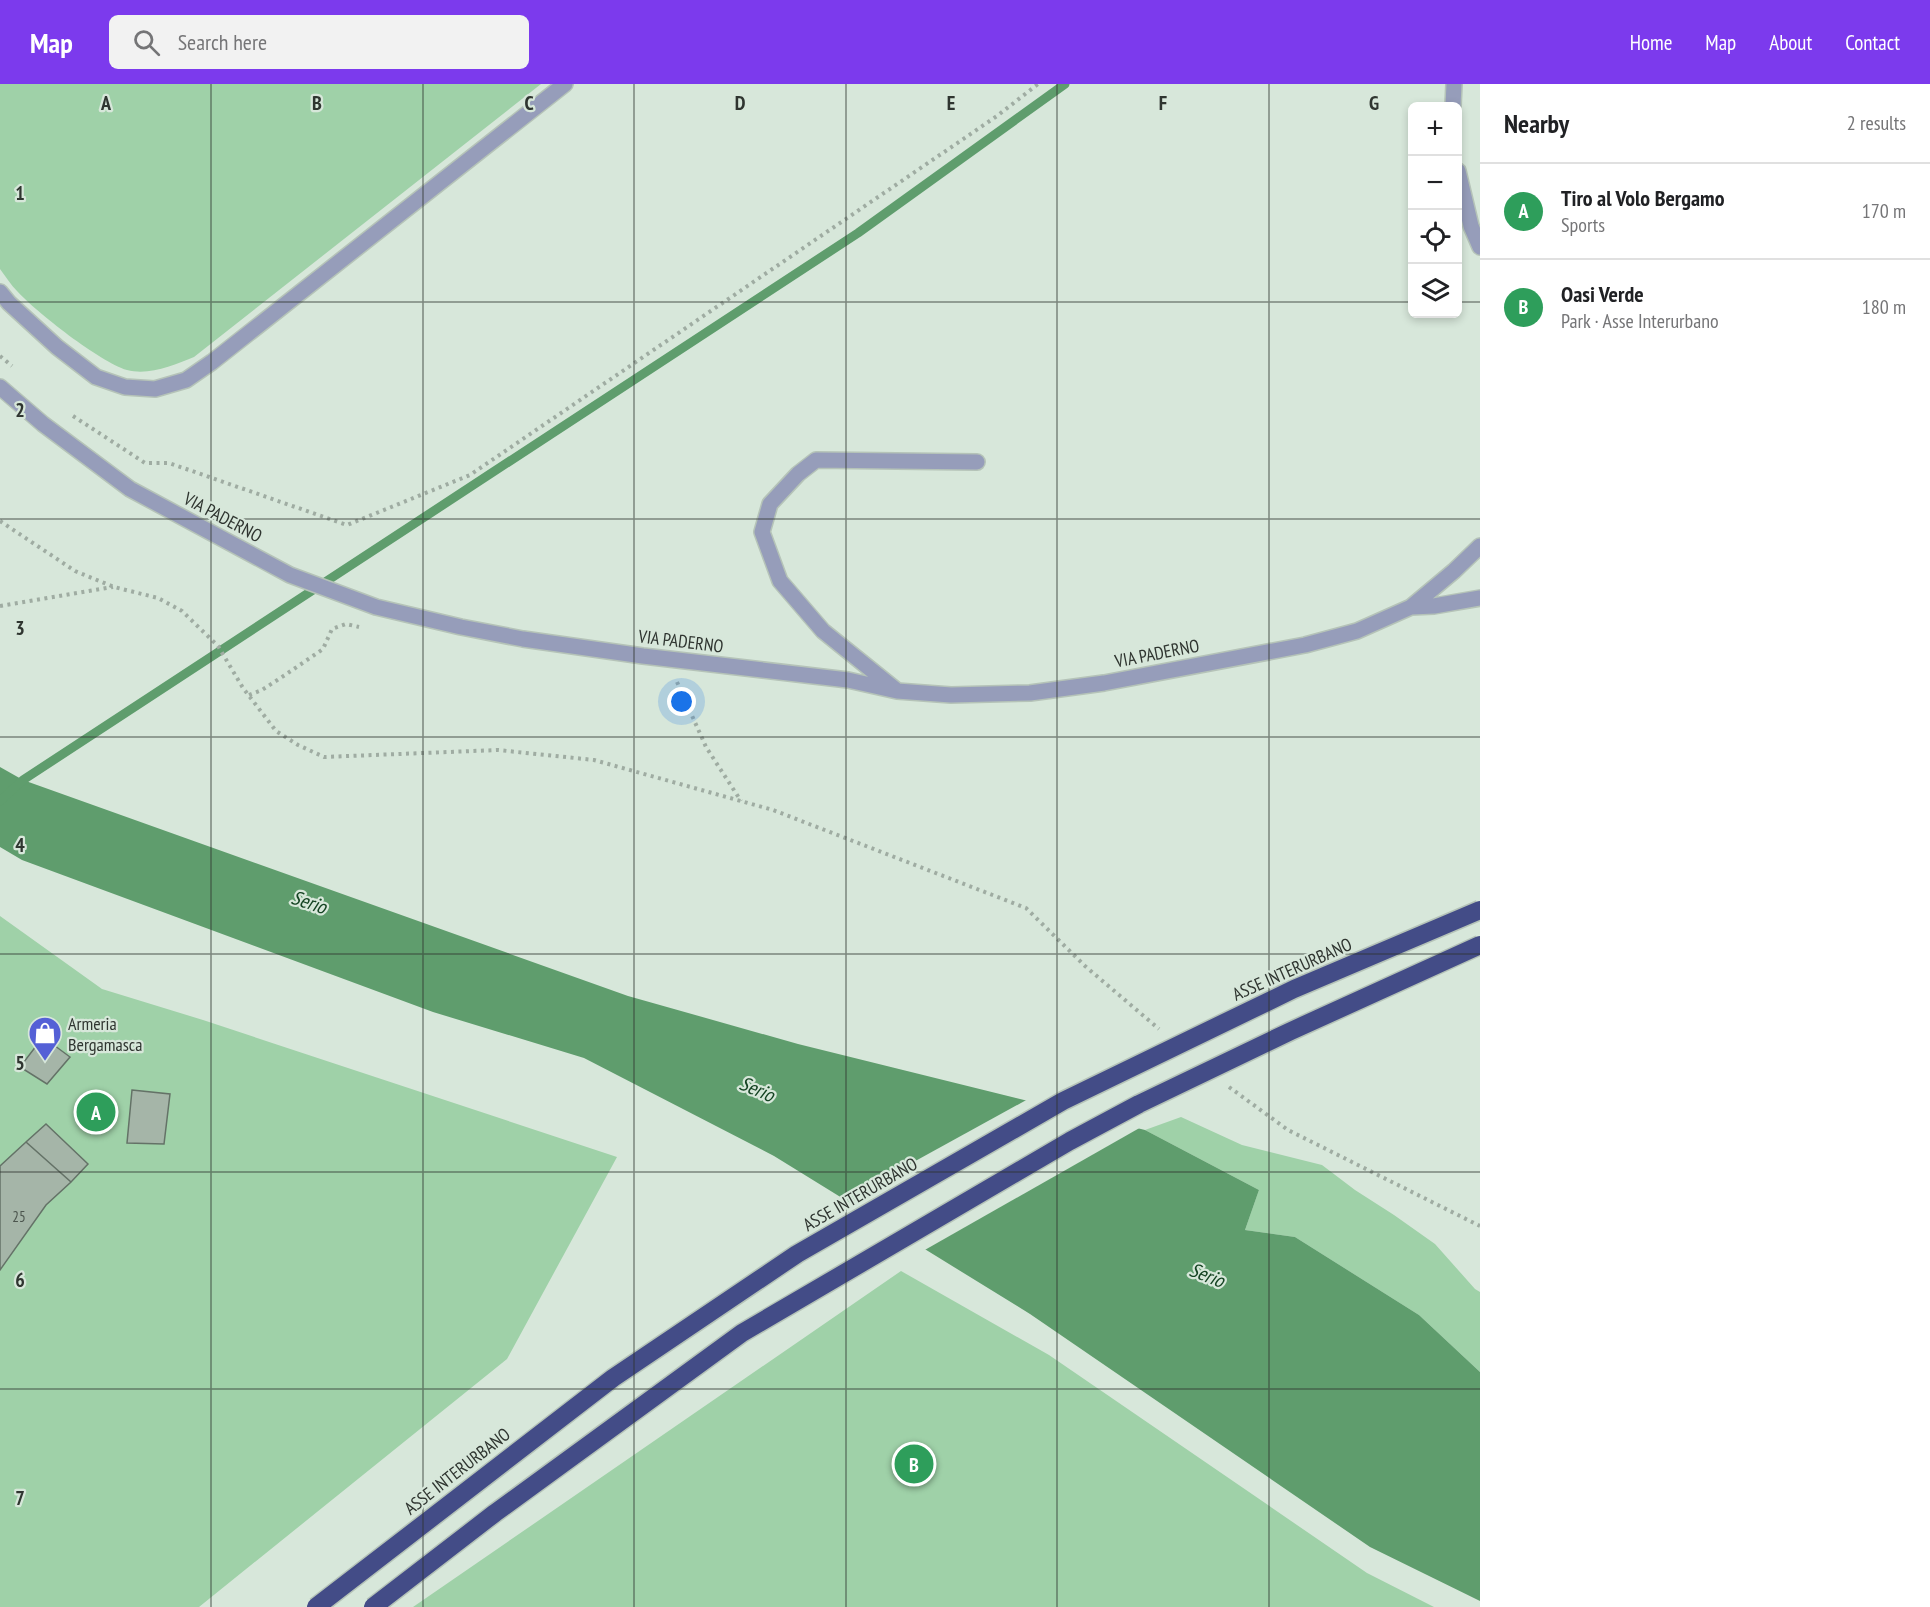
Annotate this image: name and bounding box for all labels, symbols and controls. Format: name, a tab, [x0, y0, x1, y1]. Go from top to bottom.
search box	[109, 15, 529, 69]
text: Map	[30, 24, 73, 61]
icon: search	[130, 26, 163, 59]
text: Search here	[178, 28, 267, 56]
text: Home	[1630, 29, 1672, 56]
text: Map	[1705, 29, 1736, 56]
text: About	[1769, 29, 1812, 56]
text: Contact	[1845, 29, 1900, 56]
text: A	[100, 90, 112, 116]
text: B	[312, 90, 322, 116]
text: C	[524, 90, 534, 116]
text: D	[735, 90, 746, 116]
text: E	[947, 90, 955, 116]
text: F	[1159, 90, 1167, 116]
text: G	[1369, 90, 1379, 116]
map controls	[1408, 102, 1462, 318]
button: +	[1408, 102, 1462, 156]
text: Nearby	[1504, 107, 1569, 140]
text: 2 results	[1847, 110, 1906, 136]
button: −	[1408, 156, 1462, 210]
text: 1	[15, 180, 25, 206]
text: Tiro al Volo Bergamo	[1561, 184, 1724, 212]
text: A	[1518, 198, 1529, 224]
text: 170 m	[1862, 198, 1906, 224]
button: locate	[1408, 210, 1462, 264]
text: Sports	[1561, 212, 1605, 238]
button: layers	[1408, 264, 1462, 318]
text: Oasi Verde	[1561, 280, 1644, 308]
text: B	[1519, 294, 1528, 320]
text: 180 m	[1862, 294, 1906, 320]
text: Park · Asse Interurbano	[1561, 308, 1719, 334]
text: 2	[15, 397, 25, 423]
street label: VIA PADERNO	[179, 486, 266, 547]
text: 3	[15, 615, 25, 641]
street label: VIA PADERNO	[636, 624, 725, 658]
street label: VIA PADERNO	[1112, 634, 1201, 673]
your location	[667, 687, 696, 716]
text: 4	[15, 832, 25, 858]
water label: Serio	[288, 884, 331, 920]
street label: ASSE INTERURBANO	[1229, 932, 1355, 1006]
place label: Armeria Bergamasca	[68, 1012, 142, 1056]
shop icon: Armeria Bergamasca	[27, 1015, 63, 1062]
text: 5	[15, 1050, 25, 1076]
water label: Serio	[736, 1070, 780, 1108]
pin: A	[76, 1090, 116, 1134]
street label: ASSE INTERURBANO	[799, 1152, 921, 1236]
house number: 25	[12, 1207, 26, 1226]
water label: Serio	[1186, 1256, 1229, 1294]
text: 6	[15, 1267, 25, 1293]
street label: ASSE INTERURBANO	[399, 1422, 515, 1520]
pin: B	[894, 1442, 934, 1486]
text: 7	[15, 1485, 25, 1511]

